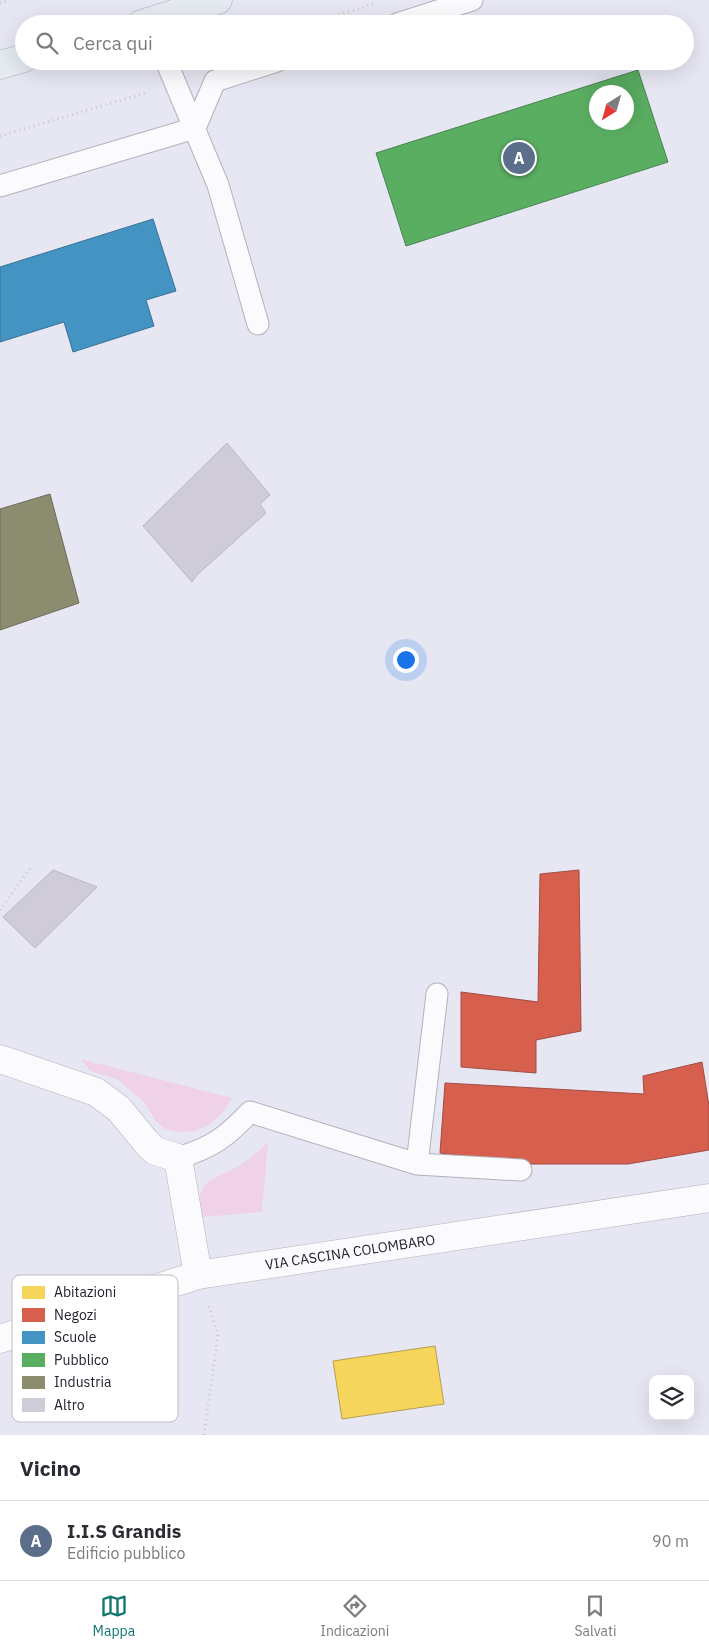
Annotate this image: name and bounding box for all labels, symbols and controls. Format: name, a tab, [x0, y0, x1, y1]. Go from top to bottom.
search box	[15, 15, 694, 70]
icon: search	[33, 29, 61, 57]
text: Cerca qui	[73, 31, 153, 55]
north arrow	[589, 85, 634, 130]
pin: A	[503, 139, 535, 177]
your location	[393, 647, 419, 673]
street label: VIA CASCINA COLOMBARO	[264, 1230, 437, 1274]
legend	[12, 1275, 178, 1422]
text: Abitazioni	[54, 1283, 116, 1301]
text: Negozi	[54, 1306, 97, 1324]
text: Scuole	[54, 1328, 97, 1346]
text: Pubblico	[54, 1351, 109, 1369]
text: Industria	[54, 1373, 112, 1391]
map controls	[649, 1375, 694, 1420]
button: layers	[649, 1375, 694, 1420]
text: Altro	[54, 1396, 85, 1414]
text: Vicino	[20, 1454, 81, 1482]
text: I.I.S Grandis	[67, 1519, 181, 1543]
text: A	[31, 1531, 41, 1551]
text: 90 m	[652, 1531, 689, 1551]
text: Edificio pubblico	[67, 1543, 186, 1563]
tab: Mappa	[93, 1592, 135, 1640]
tab: Indicazioni	[320, 1592, 389, 1640]
tab: Salvati	[574, 1592, 616, 1640]

